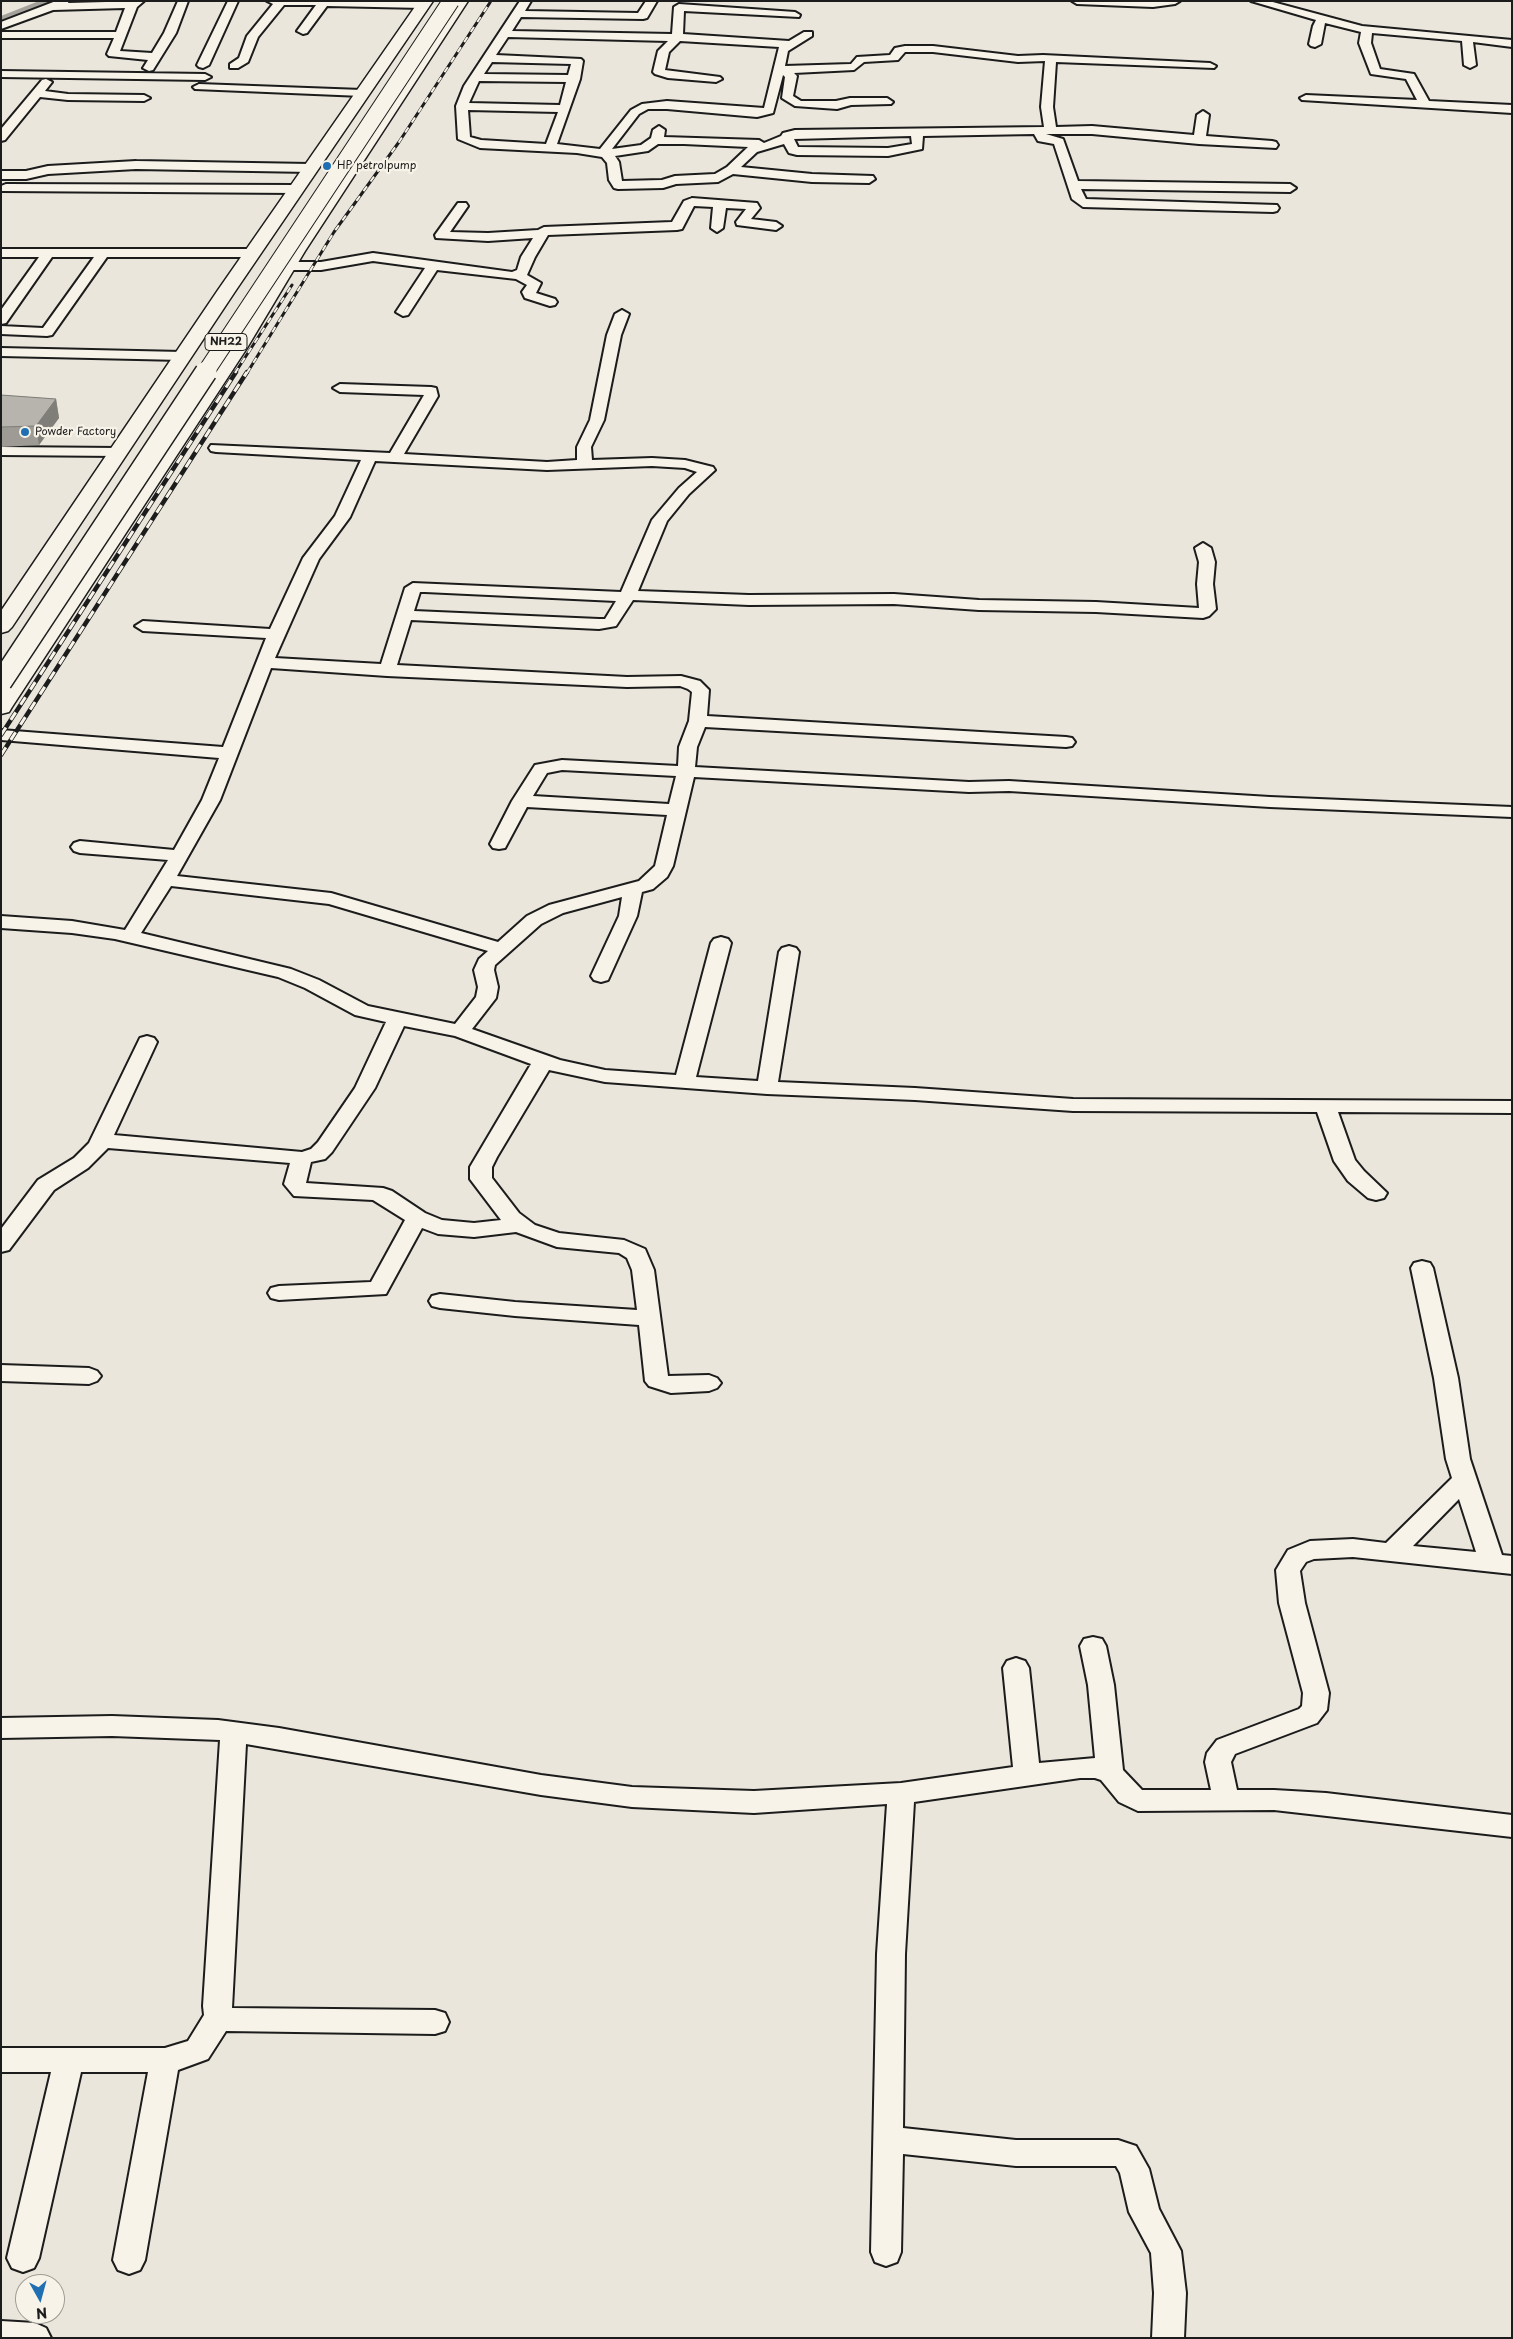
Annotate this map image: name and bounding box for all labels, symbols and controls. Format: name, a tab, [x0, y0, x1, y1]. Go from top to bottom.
place label: HP petrolpump	[337, 159, 416, 173]
marker: HP petrolpump	[321, 160, 333, 172]
road number: NH22	[205, 334, 247, 351]
place label: Powder Factory	[35, 425, 116, 439]
marker: Powder Factory	[19, 426, 31, 438]
north arrow	[15, 2274, 65, 2324]
text: N	[35, 2302, 49, 2324]

